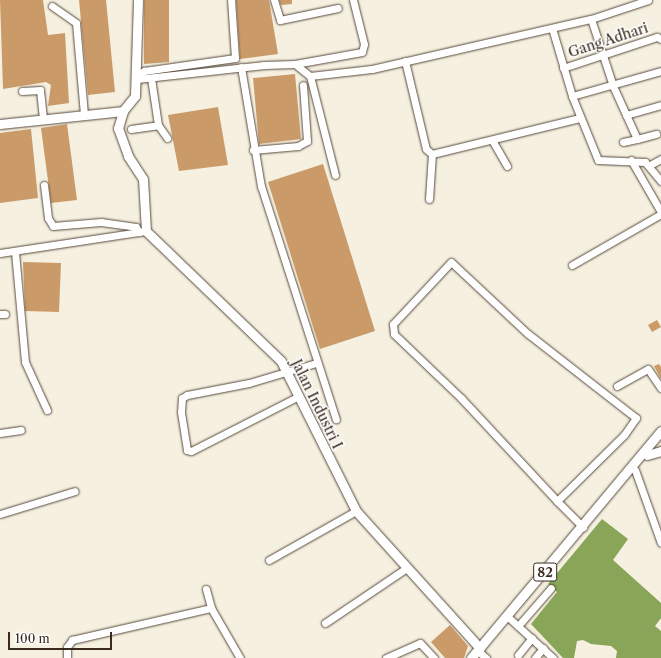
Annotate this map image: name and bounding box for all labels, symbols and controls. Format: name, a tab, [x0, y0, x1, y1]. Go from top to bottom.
street label: Gang Adhari	[566, 19, 650, 61]
street label: Jalan Industri I	[288, 357, 346, 451]
road number: 82	[533, 561, 557, 583]
scale bar	[10, 624, 114, 650]
text: 100 m	[15, 631, 50, 646]

